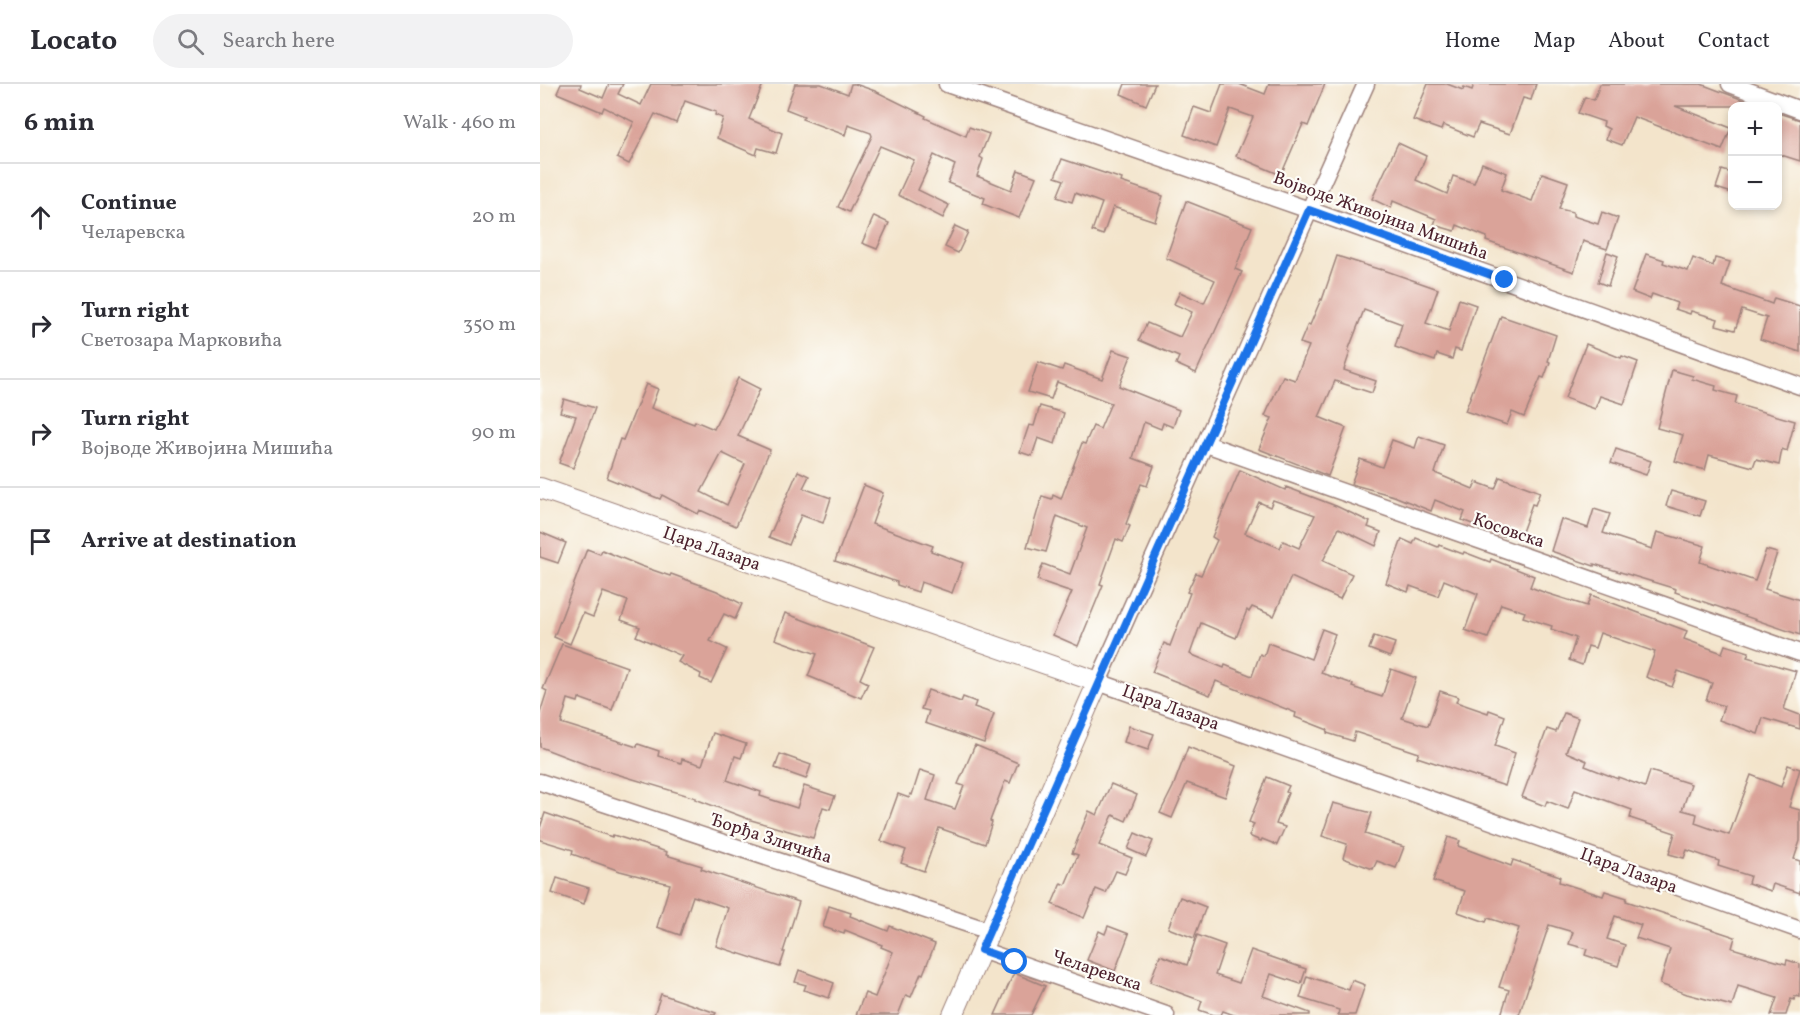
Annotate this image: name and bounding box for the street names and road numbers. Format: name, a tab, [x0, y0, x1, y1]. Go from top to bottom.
street label: Војводе Живојина Мишића	[1270, 166, 1491, 267]
street label: Косовска	[1469, 507, 1548, 555]
street label: Цара Лазара	[659, 521, 764, 578]
street label: Цара Лазара	[1118, 679, 1223, 738]
street label: Ђорђа Зличића	[706, 808, 835, 871]
street label: Цара Лазара	[1576, 842, 1681, 901]
street label: Челаревска	[1048, 944, 1145, 999]

